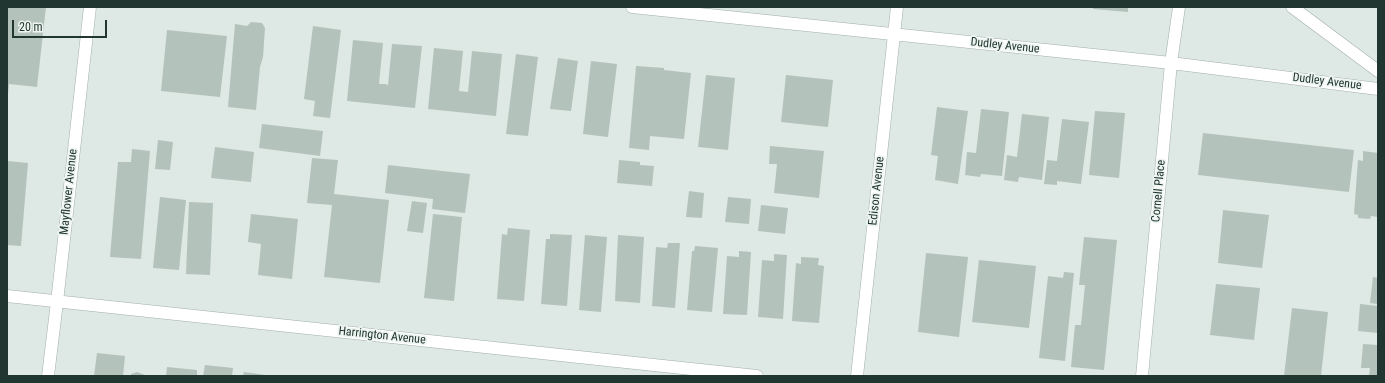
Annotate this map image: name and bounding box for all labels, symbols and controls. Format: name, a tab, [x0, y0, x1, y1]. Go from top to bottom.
scale bar	[14, 12, 109, 38]
text: 20 m	[19, 20, 43, 34]
street label: Dudley Avenue	[970, 35, 1040, 57]
street label: Dudley Avenue	[1292, 71, 1362, 93]
street label: Mayflower Avenue	[57, 148, 81, 236]
street label: Edison Avenue	[866, 156, 888, 226]
street label: Cornell Place	[1149, 159, 1169, 223]
street label: Harrington Avenue	[338, 324, 426, 348]

